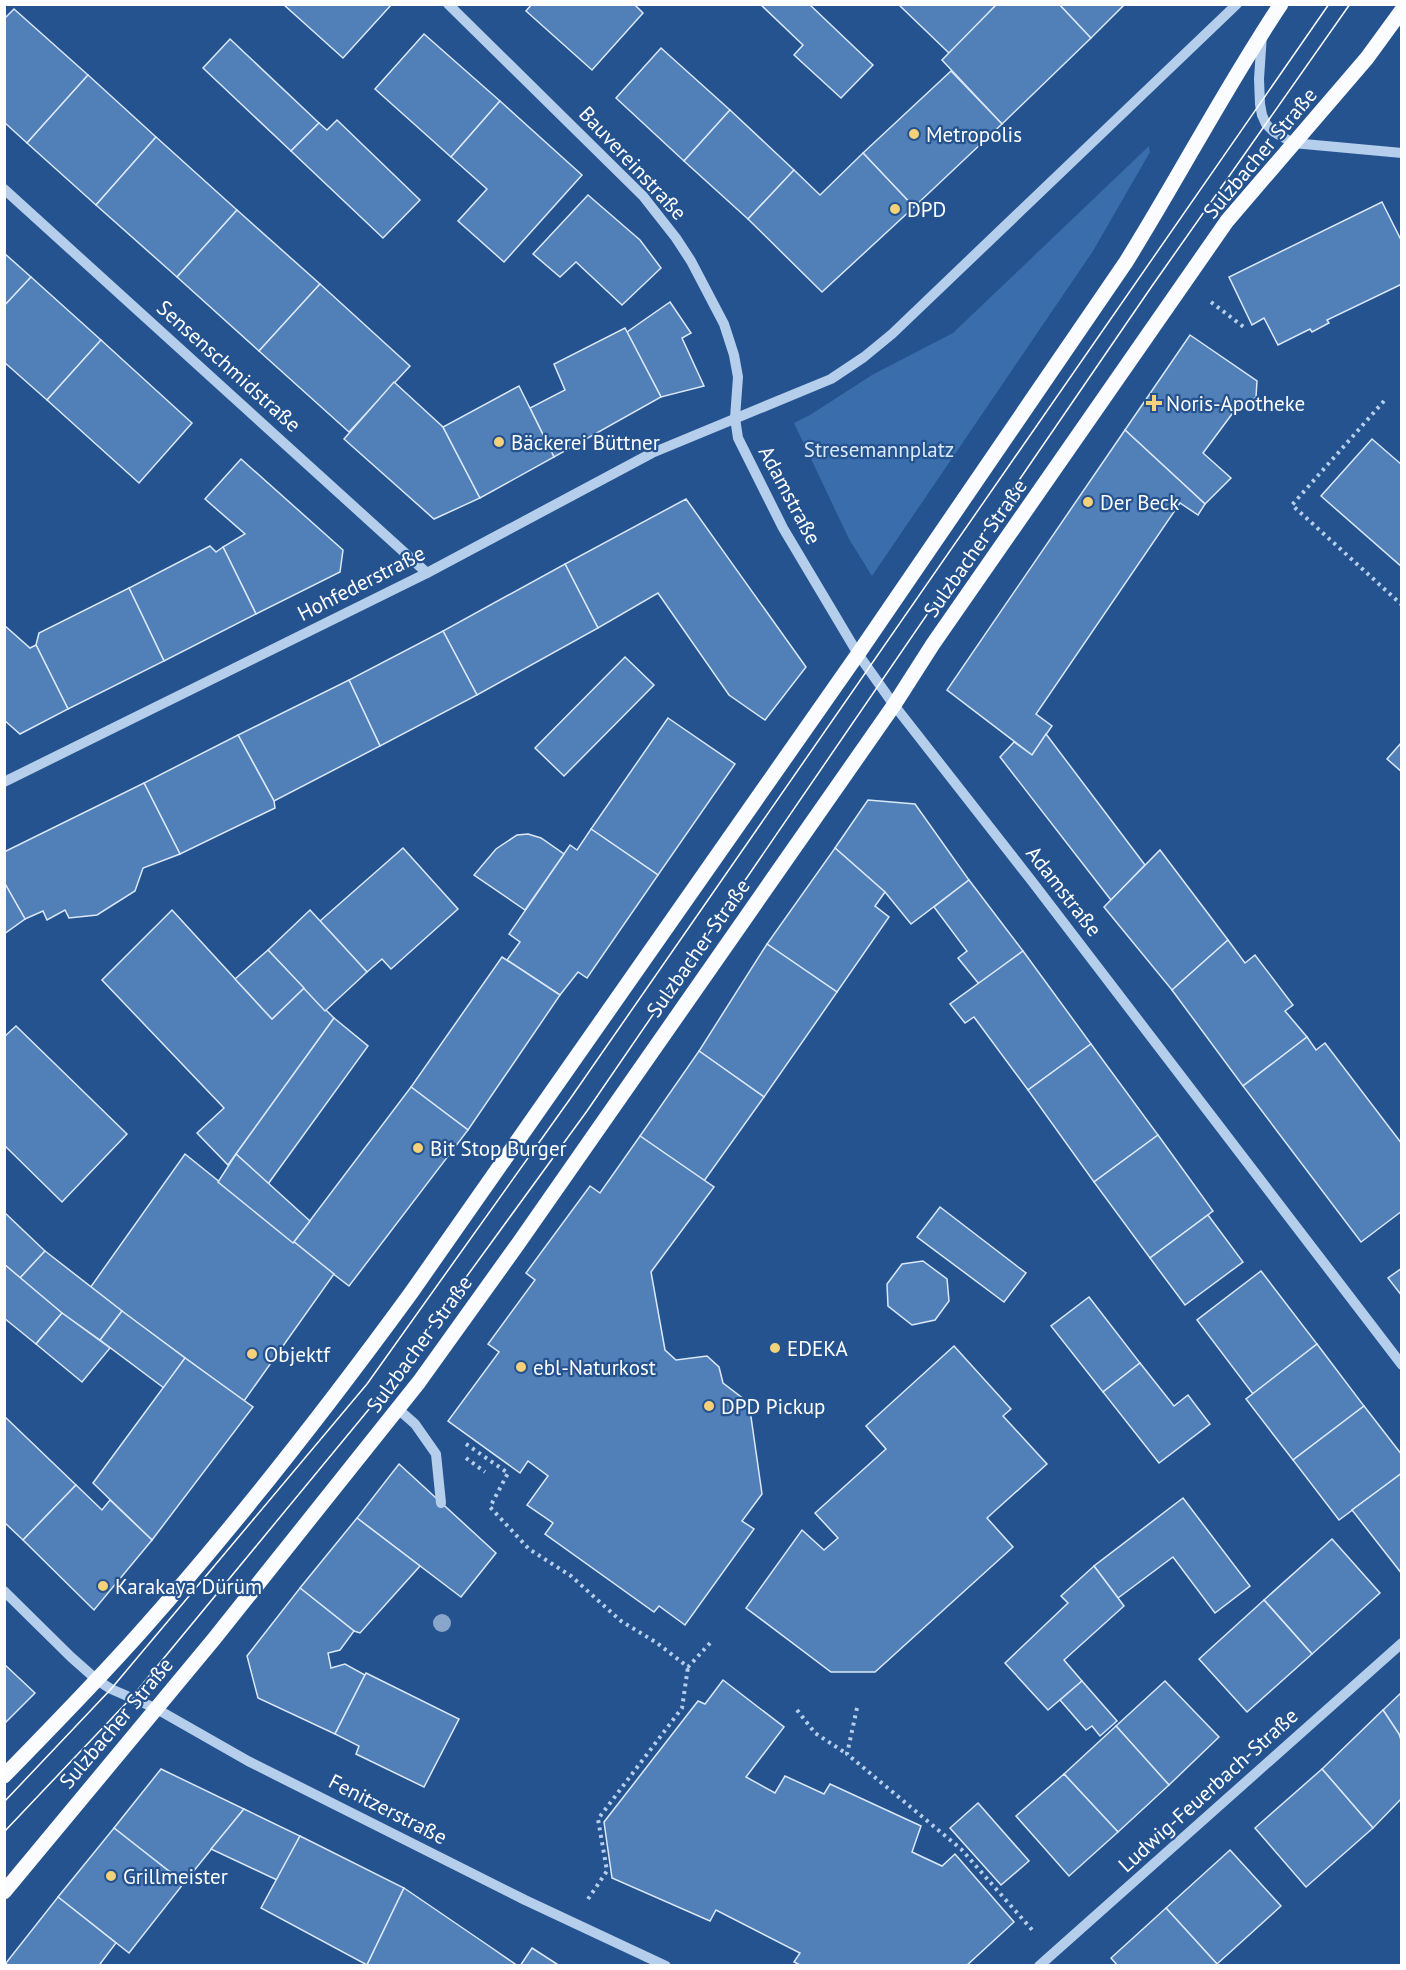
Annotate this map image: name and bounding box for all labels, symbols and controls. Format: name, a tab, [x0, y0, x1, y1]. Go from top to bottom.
street label: Sulzbacher Straße	[1197, 82, 1323, 224]
street label: Bauvereinstraße	[573, 100, 693, 226]
place label: Metropolis	[926, 121, 1022, 148]
marker: Metropolis	[907, 127, 921, 141]
place label: DPD	[907, 196, 946, 223]
marker: DPD	[888, 202, 902, 216]
street label: Sensenschmidstraße	[151, 294, 307, 438]
place label: Noris-Apotheke	[1166, 390, 1305, 417]
marker: Noris-Apotheke	[1147, 396, 1161, 410]
place label: Bäckerei Büttner	[511, 429, 660, 456]
marker: Bäckerei Büttner	[492, 435, 506, 449]
park label: Stresemannplatz	[804, 436, 954, 463]
street label: Adamstraße	[753, 441, 827, 549]
street label: Sulzbacher Straße	[917, 473, 1033, 623]
place label: Der Beck	[1100, 489, 1179, 516]
marker: Der Beck	[1081, 495, 1095, 509]
street label: Hohfederstraße	[293, 539, 429, 627]
street label: Adamstraße	[1020, 840, 1108, 942]
street label: Sulzbacher Straße	[640, 873, 756, 1023]
place label: Bit Stop Burger	[430, 1135, 567, 1162]
marker: Bit Stop Burger	[411, 1141, 425, 1155]
street label: Sulzbacher Straße	[360, 1270, 478, 1418]
place label: EDEKA	[787, 1335, 848, 1362]
place label: Objektf	[264, 1341, 331, 1368]
marker: EDEKA	[768, 1341, 782, 1355]
marker: Objektf	[245, 1347, 259, 1361]
place label: ebl-Naturkost	[533, 1354, 656, 1381]
marker: ebl-Naturkost	[514, 1360, 528, 1374]
place label: DPD Pickup	[721, 1393, 825, 1420]
marker: DPD Pickup	[702, 1399, 716, 1413]
place label: Karakaya Dürüm	[115, 1573, 262, 1600]
marker: Karakaya Dürüm	[96, 1579, 110, 1593]
street label: Sulzbacher Straße	[53, 1652, 179, 1794]
street label: Ludwig-Feuerbach-Straße	[1112, 1702, 1304, 1878]
street label: Fenitzerstraße	[324, 1768, 452, 1850]
place label: Grillmeister	[123, 1863, 228, 1890]
marker: Grillmeister	[104, 1869, 118, 1883]

